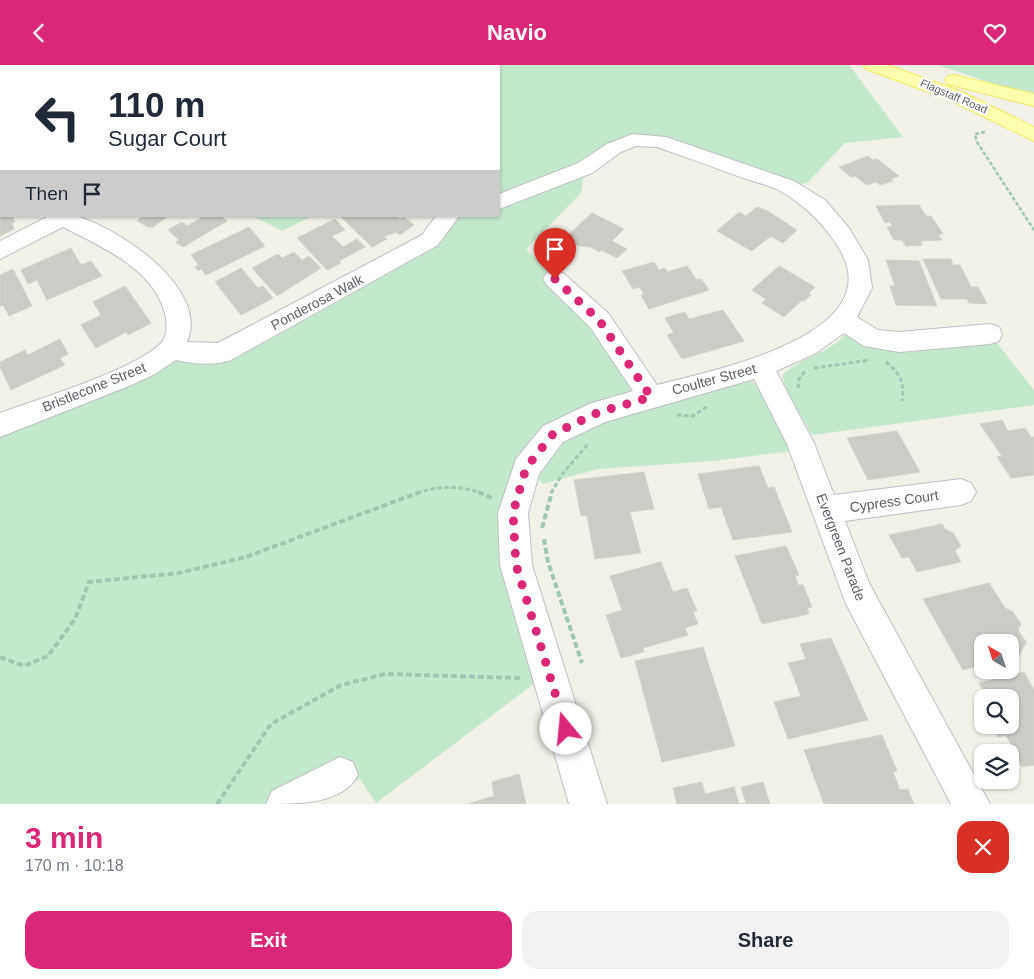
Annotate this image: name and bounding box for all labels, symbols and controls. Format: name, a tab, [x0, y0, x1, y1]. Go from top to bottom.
icon: back	[25, 19, 53, 47]
icon: heart	[981, 19, 1009, 47]
text: Navio	[487, 20, 547, 45]
street label: Flagstaff Road	[919, 77, 989, 115]
icon: left	[25, 85, 90, 150]
text: 110 m	[108, 85, 205, 124]
text: Sugar Court	[108, 126, 227, 151]
icon: arrive	[78, 180, 106, 208]
text: Then	[25, 183, 68, 204]
pin	[534, 228, 576, 279]
icon: arrive	[541, 235, 569, 263]
street label: Ponderosa Walk	[268, 270, 367, 333]
street label: Bristlecone Street	[40, 359, 148, 415]
street label: Coulter Street	[670, 360, 758, 398]
street label: Cypress Court	[849, 487, 940, 515]
street label: Evergreen Parade	[813, 491, 869, 603]
north arrow	[974, 634, 1019, 679]
map controls	[974, 634, 1019, 789]
button: search	[974, 689, 1019, 734]
position arrow	[539, 702, 591, 754]
button: layers	[974, 744, 1019, 789]
text: 3 min	[25, 821, 103, 854]
button: close	[957, 821, 1009, 873]
text: 170 m · 10:18	[25, 857, 124, 874]
button: Exit	[25, 911, 512, 969]
button: Share	[522, 911, 1009, 969]

